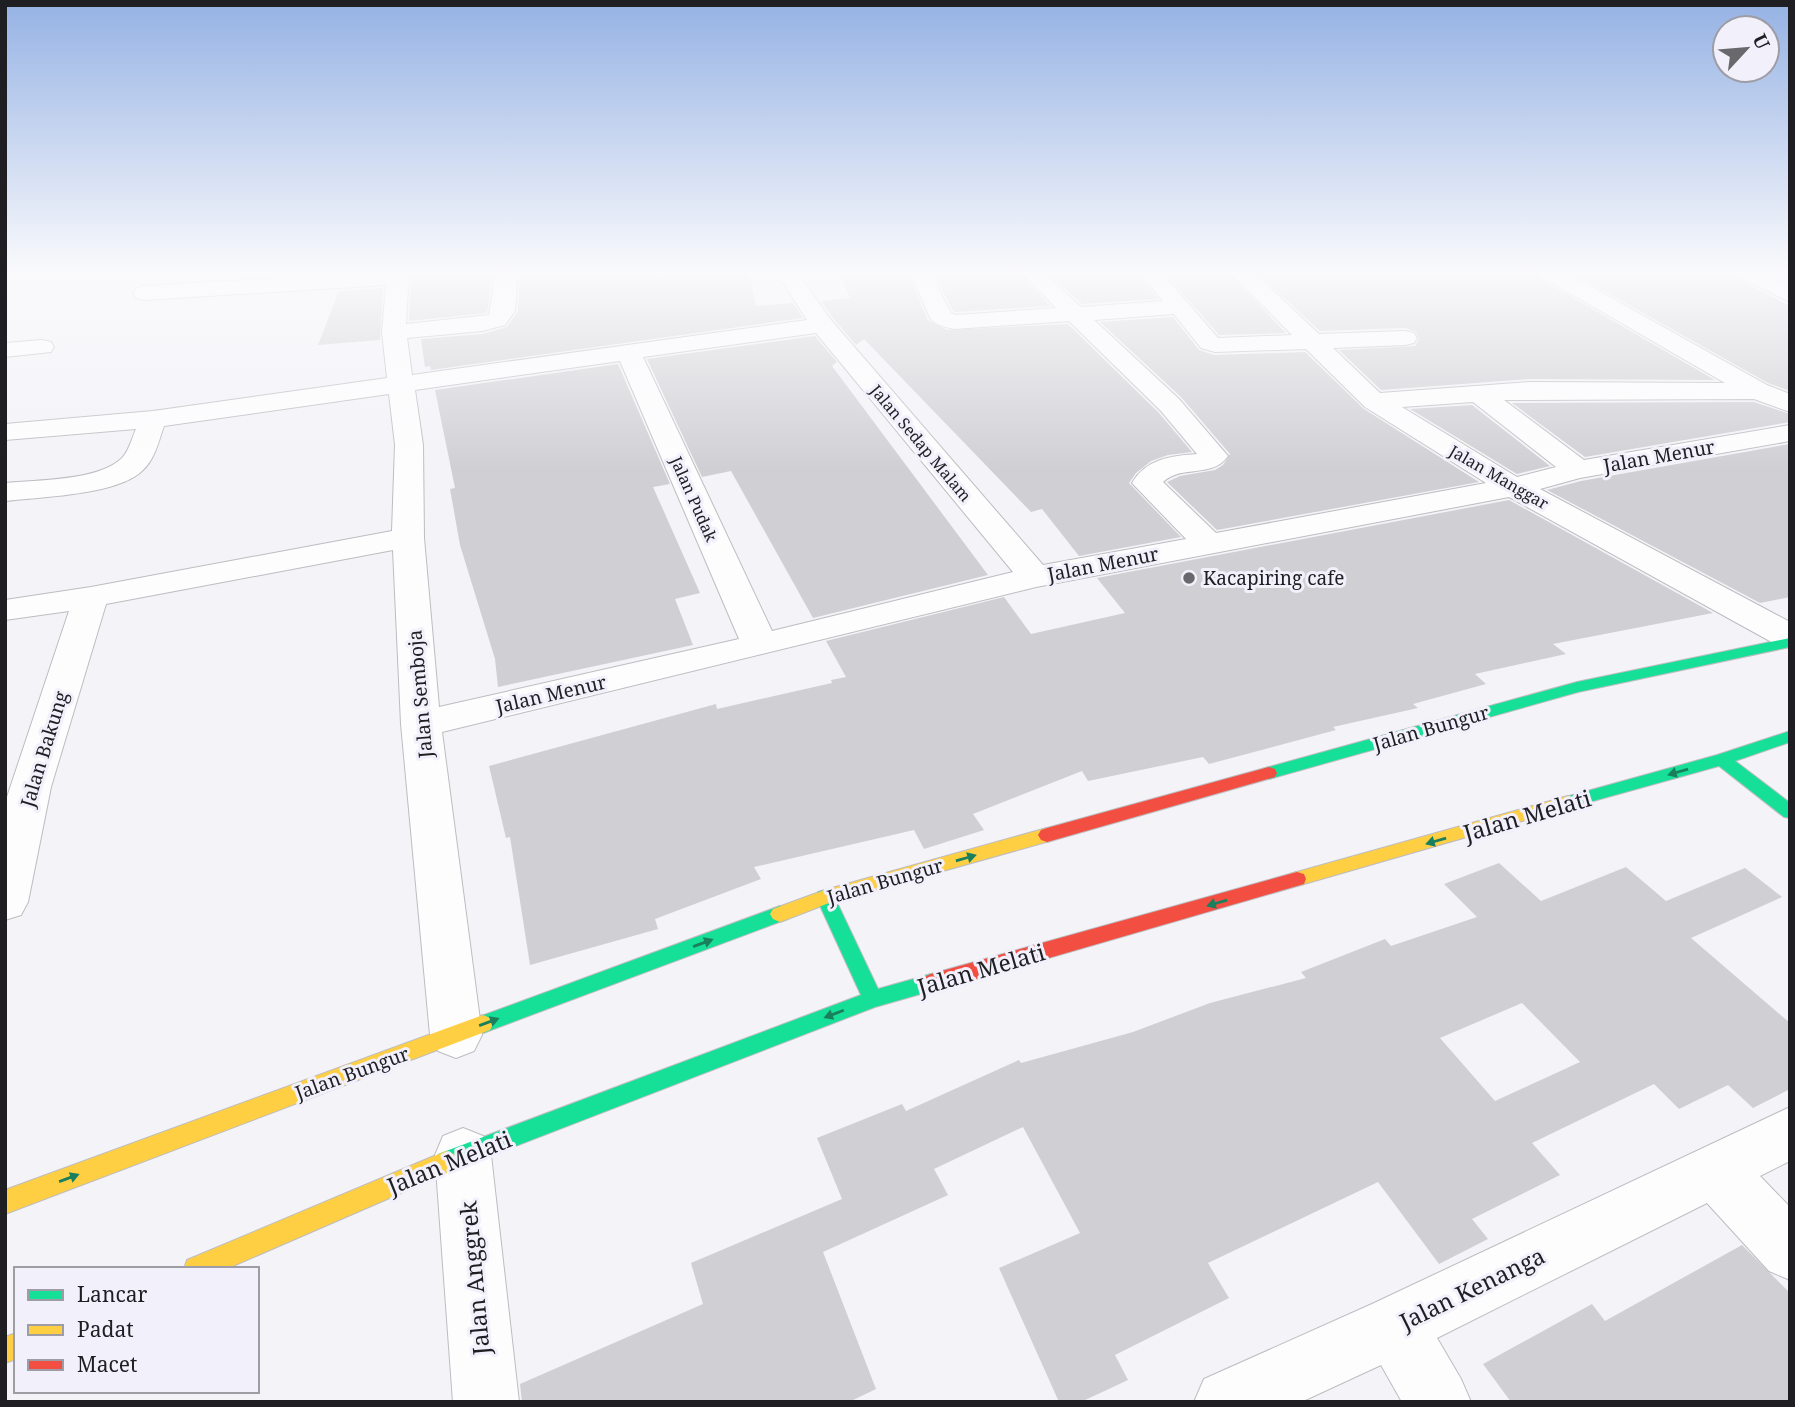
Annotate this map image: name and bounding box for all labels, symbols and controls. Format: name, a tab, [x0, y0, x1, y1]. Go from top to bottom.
north arrow	[1711, 14, 1781, 84]
text: U	[1746, 29, 1776, 54]
street label: Jalan Sedap Malam	[865, 379, 976, 506]
street label: Jalan Menur	[1600, 433, 1717, 479]
street label: Jalan Manggar	[1444, 439, 1553, 515]
street label: Jalan Pudak	[665, 452, 723, 546]
street label: Jalan Menur	[1044, 540, 1161, 588]
place label: Kacapiring cafe	[1203, 565, 1344, 591]
marker: Kacapiring cafe	[1181, 570, 1197, 586]
street label: Jalan Semboja	[401, 629, 439, 760]
street label: Jalan Menur	[492, 669, 609, 720]
street label: Jalan Bakung	[14, 688, 74, 811]
street label: Jalan Bungur	[1369, 699, 1492, 757]
one-way arrow	[1667, 767, 1689, 778]
street label: Jalan Melati	[1458, 781, 1595, 849]
one-way arrow	[1425, 836, 1447, 847]
street label: Jalan Bungur	[823, 852, 946, 910]
one-way arrow	[955, 852, 977, 863]
one-way arrow	[1206, 898, 1227, 908]
street label: Jalan Melati	[912, 935, 1049, 1003]
one-way arrow	[692, 937, 713, 948]
one-way arrow	[823, 1009, 844, 1020]
one-way arrow	[479, 1017, 500, 1028]
street label: Jalan Bungur	[291, 1040, 413, 1106]
street label: Jalan Melati	[381, 1122, 517, 1202]
one-way arrow	[59, 1172, 80, 1183]
street label: Jalan Anggrek	[451, 1199, 497, 1357]
street label: Jalan Kenanga	[1393, 1239, 1550, 1337]
legend	[14, 1267, 259, 1393]
text: Lancar	[77, 1280, 148, 1308]
text: Padat	[77, 1315, 134, 1343]
text: Macet	[77, 1350, 137, 1378]

